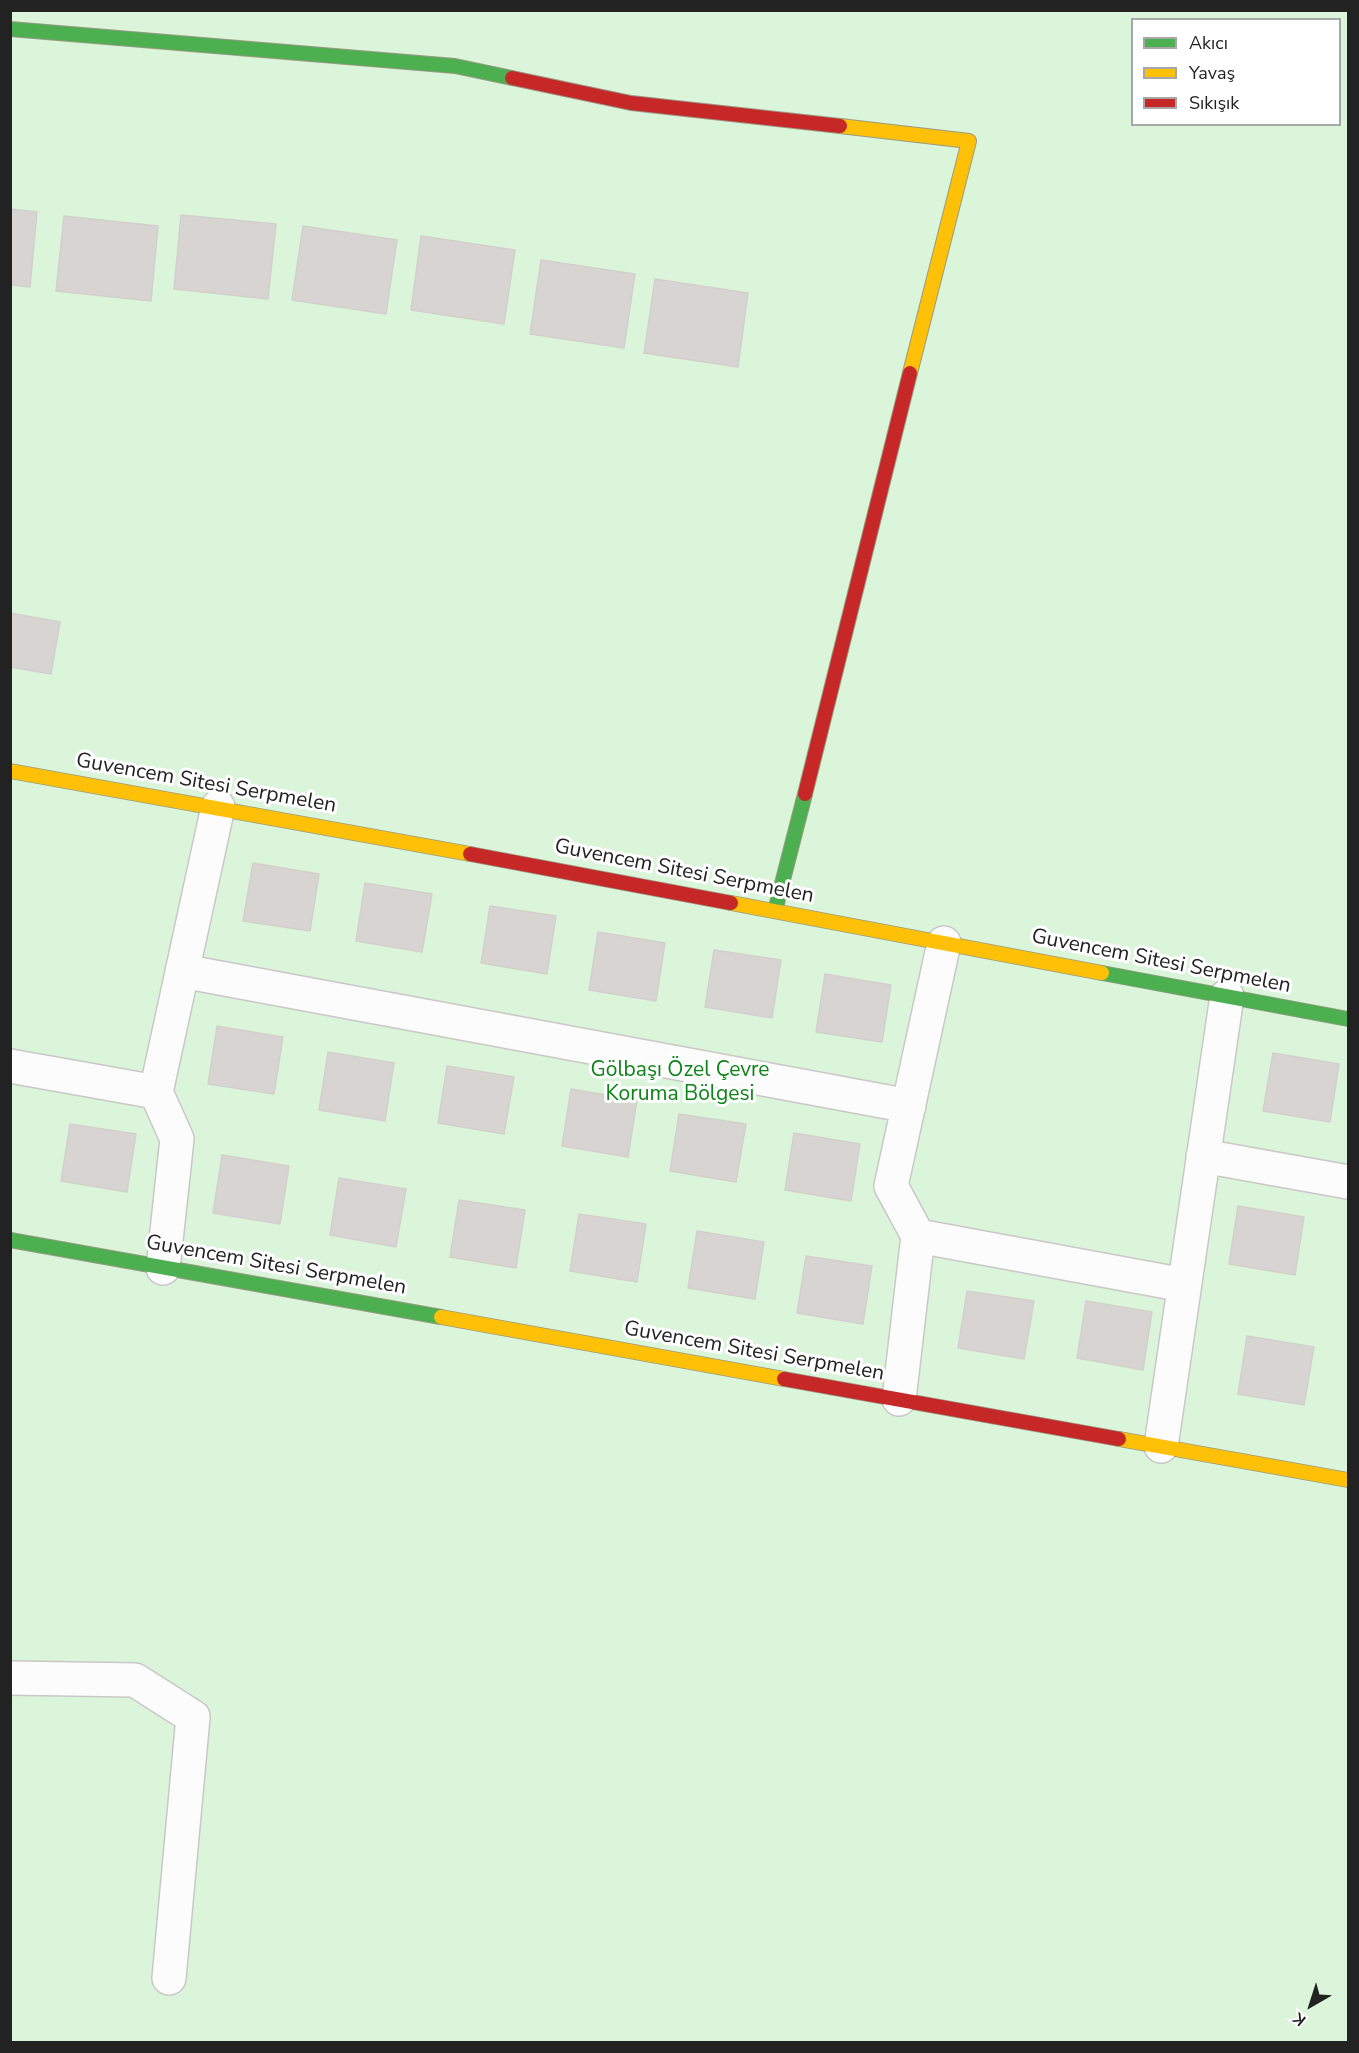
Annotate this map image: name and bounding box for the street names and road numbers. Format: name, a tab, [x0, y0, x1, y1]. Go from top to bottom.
street label: Guvencem Sitesi Serpmelen	[74, 749, 338, 819]
street label: Guvencem Sitesi Serpmelen	[552, 834, 816, 910]
street label: Guvencem Sitesi Serpmelen	[1029, 924, 1293, 1000]
street label: Guvencem Sitesi Serpmelen	[144, 1231, 408, 1301]
street label: Guvencem Sitesi Serpmelen	[622, 1317, 886, 1387]

